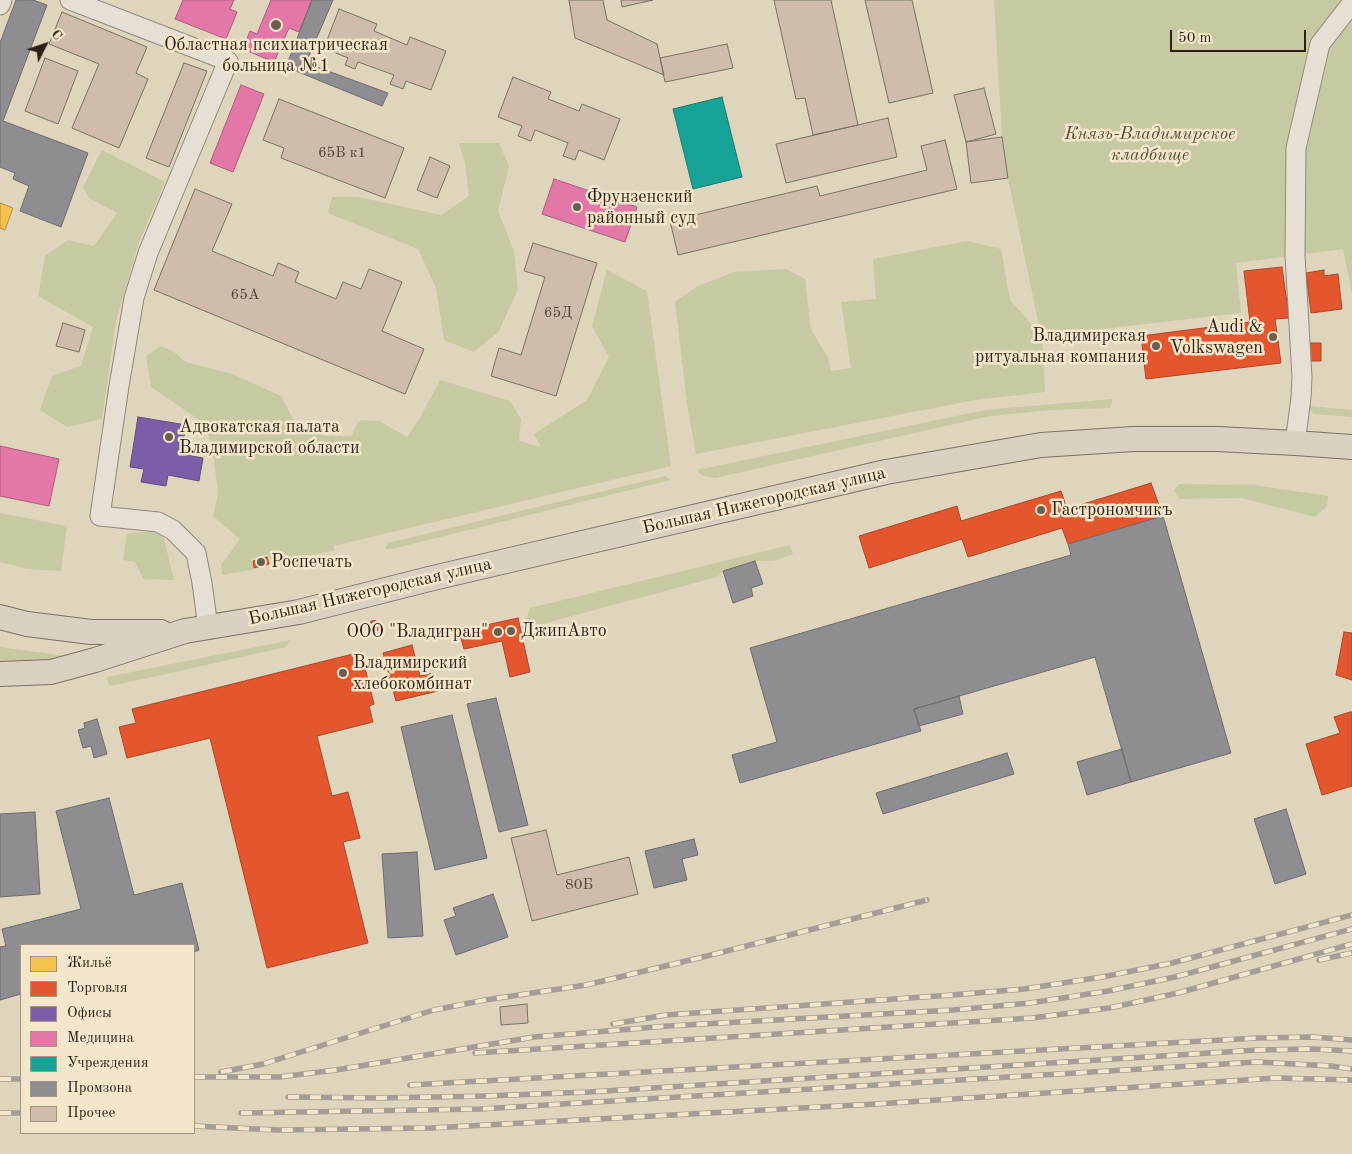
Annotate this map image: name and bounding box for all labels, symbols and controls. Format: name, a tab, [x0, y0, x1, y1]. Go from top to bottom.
marker: Областная психиатрическая больница №1	[269, 18, 283, 32]
north arrow	[20, 20, 70, 70]
scale bar	[1172, 20, 1308, 52]
text: С	[48, 27, 65, 43]
text: 50 m	[1178, 31, 1212, 46]
place label: Областная психиатрическая больница №1	[164, 34, 388, 76]
park label: Князь-Владимирское кладбище	[1065, 123, 1235, 166]
house number: 65В к1	[318, 144, 366, 162]
place label: Фрунзенский районный суд	[587, 186, 696, 228]
marker: Фрунзенский районный суд	[571, 201, 583, 213]
house number: 65А	[231, 286, 259, 304]
house number: 65Д	[544, 304, 572, 322]
place label: Audi & Volkswagen	[1170, 316, 1263, 358]
place label: Владимирская ритуальная компания	[975, 325, 1146, 368]
marker: Audi & Volkswagen	[1267, 331, 1279, 343]
marker: Владимирская ритуальная компания	[1150, 340, 1162, 352]
place label: Адвокатская палата Владимирской области	[179, 416, 360, 458]
marker: Адвокатская палата Владимирской области	[163, 431, 175, 443]
street label: Большая Нижегородская улица	[640, 462, 888, 540]
place label: Гастрономчикъ	[1051, 499, 1173, 521]
marker: Гастрономчикъ	[1035, 504, 1047, 516]
place label: Роспечать	[271, 551, 352, 573]
street label: Большая Нижегородская улица	[246, 553, 494, 631]
marker: Роспечать	[255, 556, 267, 568]
place label: ДжипАвто	[521, 620, 607, 642]
place label: ООО "Владигран"	[346, 621, 488, 643]
marker: ДжипАвто	[505, 625, 517, 637]
marker: ООО "Владигран"	[492, 626, 504, 638]
place label: Владимирский хлебокомбинат	[353, 652, 472, 694]
marker: Владимирский хлебокомбинат	[337, 667, 349, 679]
house number: 80Б	[565, 876, 593, 894]
legend	[20, 944, 195, 1134]
text: Жильё	[67, 956, 112, 971]
text: Торговля	[67, 981, 128, 996]
text: Офисы	[67, 1006, 112, 1021]
text: Медицина	[67, 1031, 134, 1046]
text: Учреждения	[67, 1056, 149, 1071]
text: Промзона	[67, 1081, 132, 1096]
text: Прочее	[67, 1106, 115, 1121]

